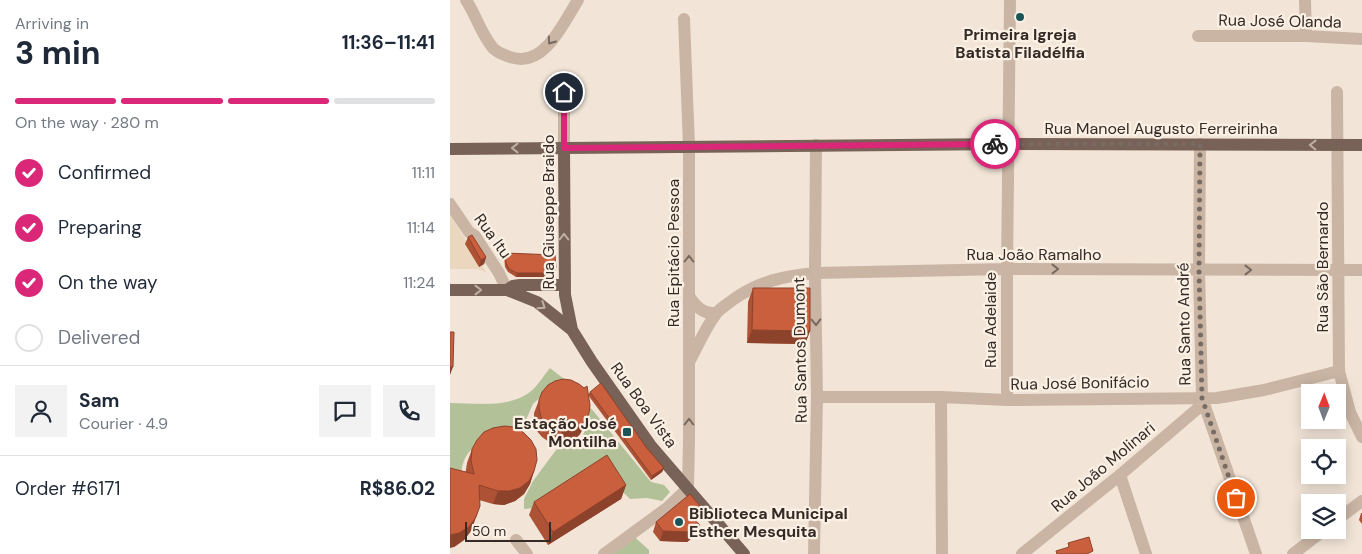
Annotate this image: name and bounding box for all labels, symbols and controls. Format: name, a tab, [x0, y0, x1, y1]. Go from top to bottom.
street label: Rua José Olanda	[1218, 9, 1342, 33]
marker: Primeira Igreja Batista Filadélfia	[1014, 11, 1026, 23]
text: Arriving in	[15, 13, 89, 34]
place label: Primeira Igreja Batista Filadélfia	[955, 24, 1085, 63]
text: 11:36–11:41	[342, 30, 435, 55]
text: 3 min	[15, 32, 100, 74]
one-way arrow	[548, 35, 557, 45]
pin	[543, 71, 585, 113]
icon: home	[550, 78, 578, 106]
text: On the way · 280 m	[15, 112, 159, 133]
street label: Rua Manoel Augusto Ferreirinha	[1044, 118, 1278, 139]
courier	[970, 119, 1020, 169]
icon: bike	[981, 130, 1009, 158]
street label: Rua Giuseppe Braido	[538, 135, 559, 289]
one-way arrow	[1309, 140, 1317, 150]
one-way arrow	[511, 143, 519, 153]
icon: check	[15, 159, 43, 187]
text: Confirmed	[58, 160, 151, 185]
text: 11:11	[412, 162, 435, 183]
street label: Rua Epitácio Pessoa	[663, 179, 684, 327]
street label: Rua São Bernardo	[1312, 201, 1333, 333]
street label: Rua Itu	[470, 209, 516, 263]
icon: check	[15, 214, 43, 242]
text: Preparing	[58, 215, 142, 240]
text: 11:14	[407, 217, 435, 238]
one-way arrow	[559, 232, 569, 240]
street label: Rua João Ramalho	[967, 244, 1101, 265]
one-way arrow	[684, 255, 694, 262]
street label: Rua Santo André	[1172, 262, 1196, 386]
one-way arrow	[1052, 264, 1060, 274]
one-way arrow	[1244, 265, 1252, 275]
icon: check	[15, 269, 43, 297]
text: On the way	[58, 270, 158, 295]
text: 11:24	[403, 272, 435, 293]
street label: Rua Adelaide	[980, 272, 1001, 368]
street label: Rua Santos Dumont	[788, 277, 812, 423]
one-way arrow	[475, 285, 483, 295]
one-way arrow	[536, 300, 545, 309]
one-way arrow	[811, 318, 821, 326]
text: Delivered	[58, 325, 140, 350]
street label: Rua Boa Vista	[606, 358, 682, 452]
street label: Rua José Bonifácio	[1010, 371, 1150, 395]
north arrow	[1301, 384, 1346, 429]
map controls	[1301, 384, 1346, 539]
button: person	[15, 385, 67, 437]
button: chat	[319, 385, 371, 437]
button: phone	[383, 385, 435, 437]
text: Sam	[79, 388, 120, 413]
text: Courier · 4.9	[79, 413, 168, 434]
place label: Estação José Montilha	[514, 413, 617, 452]
one-way arrow	[684, 417, 694, 425]
street label: Rua João Molinari	[1047, 417, 1159, 517]
marker: Estação José Montilha	[621, 426, 633, 438]
button: locate	[1301, 439, 1346, 484]
text: Order #6171	[15, 476, 120, 501]
text: R$86.02	[360, 476, 435, 501]
pin	[1215, 477, 1257, 519]
icon: bag	[1222, 484, 1250, 512]
button: layers	[1301, 494, 1346, 539]
place label: Biblioteca Municipal Esther Mesquita	[689, 503, 848, 542]
marker: Biblioteca Municipal Esther Mesquita	[673, 516, 685, 528]
scale bar	[465, 519, 551, 542]
text: 50 m	[472, 522, 506, 540]

